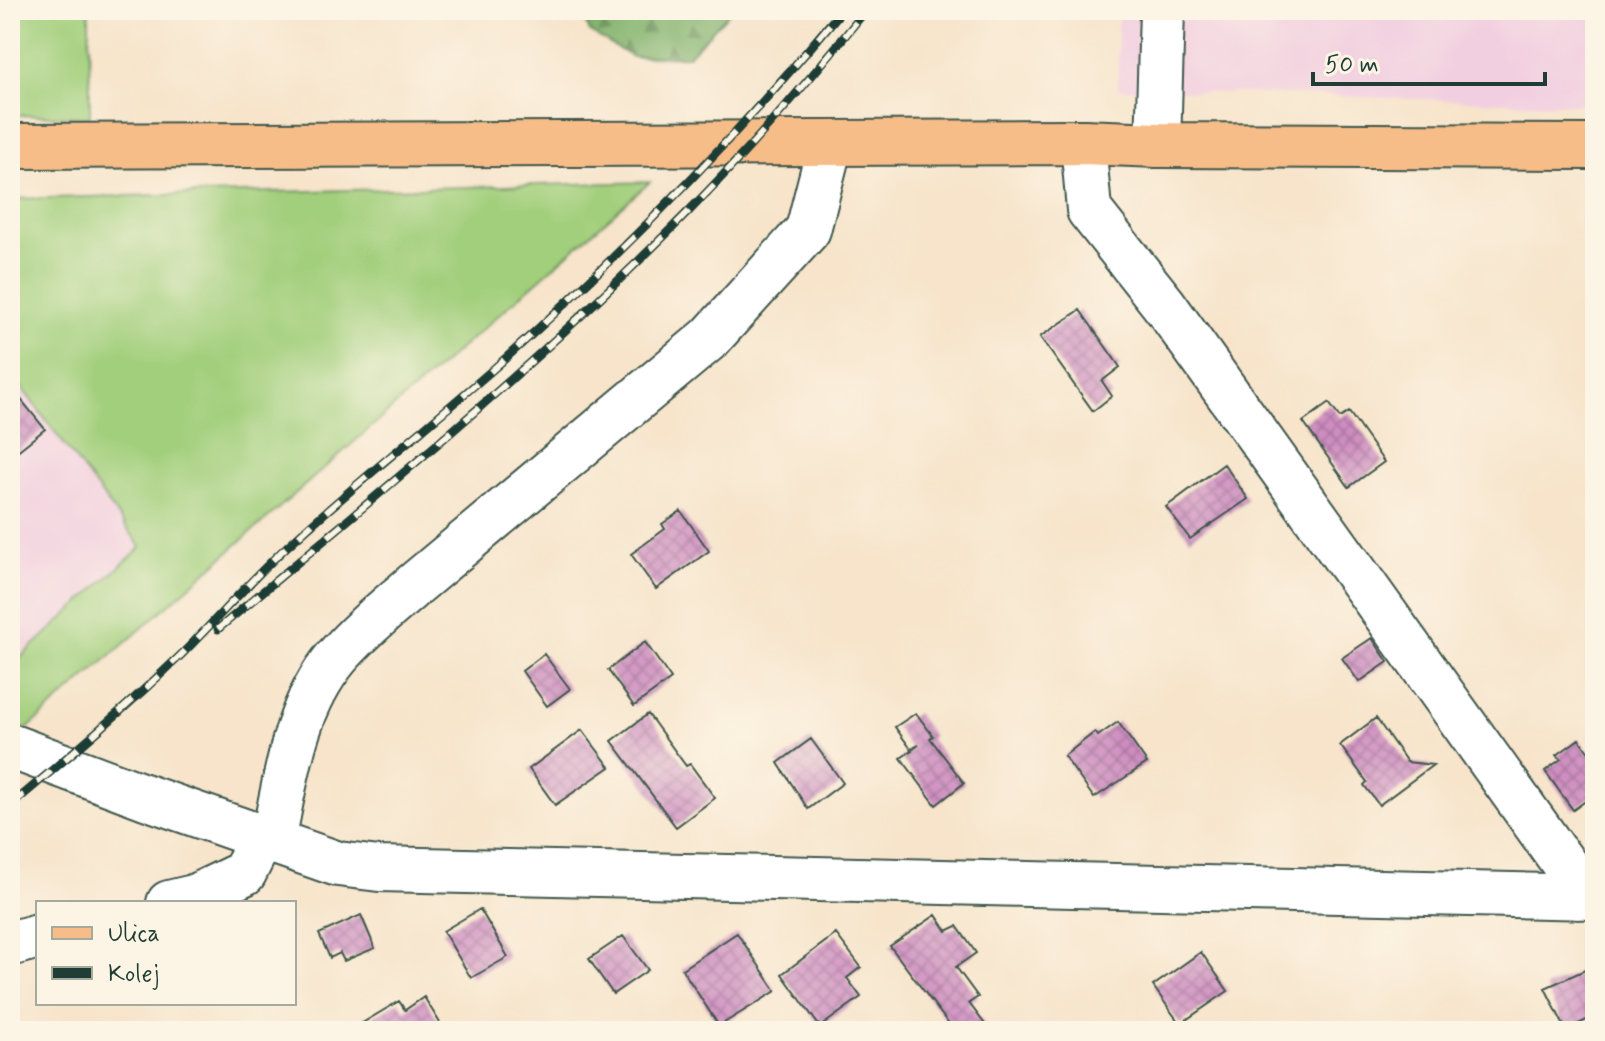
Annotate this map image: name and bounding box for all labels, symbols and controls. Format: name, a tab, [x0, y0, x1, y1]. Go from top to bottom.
scale bar	[1313, 36, 1545, 86]
text: 50 m	[1325, 50, 1379, 81]
legend	[36, 901, 296, 1005]
text: Ulica	[108, 919, 160, 950]
text: Kolej	[108, 959, 159, 990]

